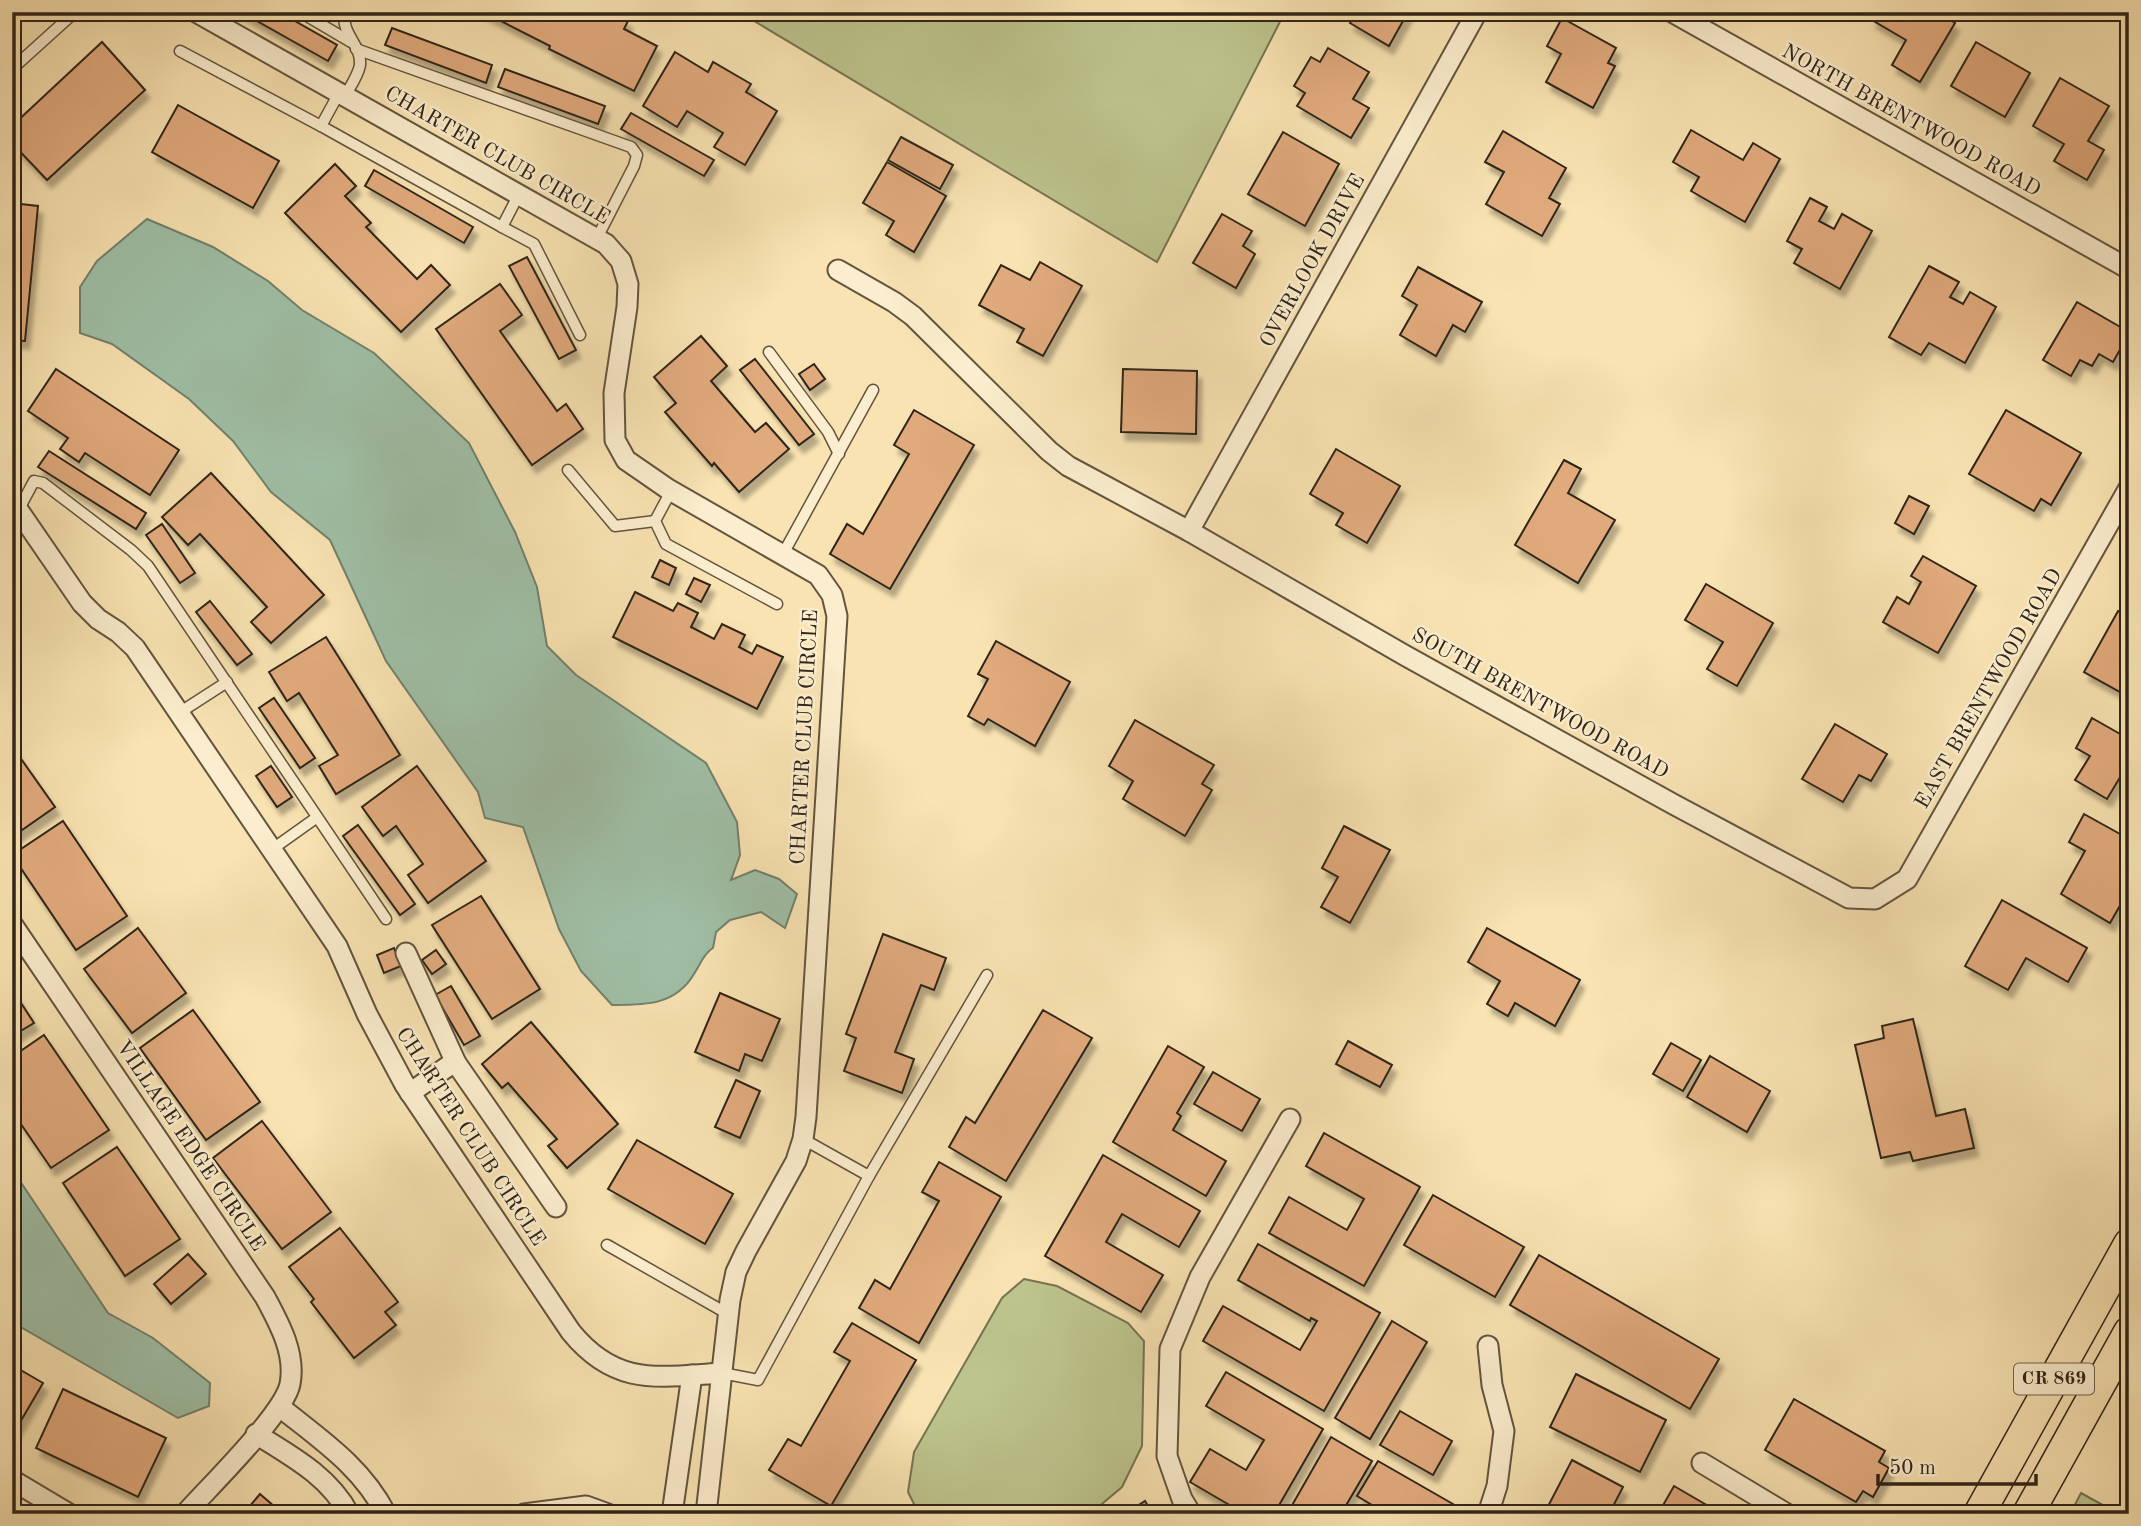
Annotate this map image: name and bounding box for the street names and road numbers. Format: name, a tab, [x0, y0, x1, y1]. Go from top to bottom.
street label: NORTH BRENTWOOD ROAD	[1778, 41, 2044, 201]
street label: CHARTER CLUB CIRCLE	[381, 83, 613, 229]
street label: OVERLOOK DRIVE	[1257, 171, 1369, 351]
street label: EAST BRENTWOOD ROAD	[1912, 565, 2066, 813]
street label: CHARTER CLUB CIRCLE	[788, 609, 822, 865]
street label: SOUTH BRENTWOOD ROAD	[1408, 625, 1672, 783]
street label: CHARTER CLUB CIRCLE	[392, 1024, 548, 1250]
street label: VILLAGE EDGE CIRCLE	[112, 1037, 268, 1255]
road number: CR 869	[2014, 1364, 2094, 1394]

